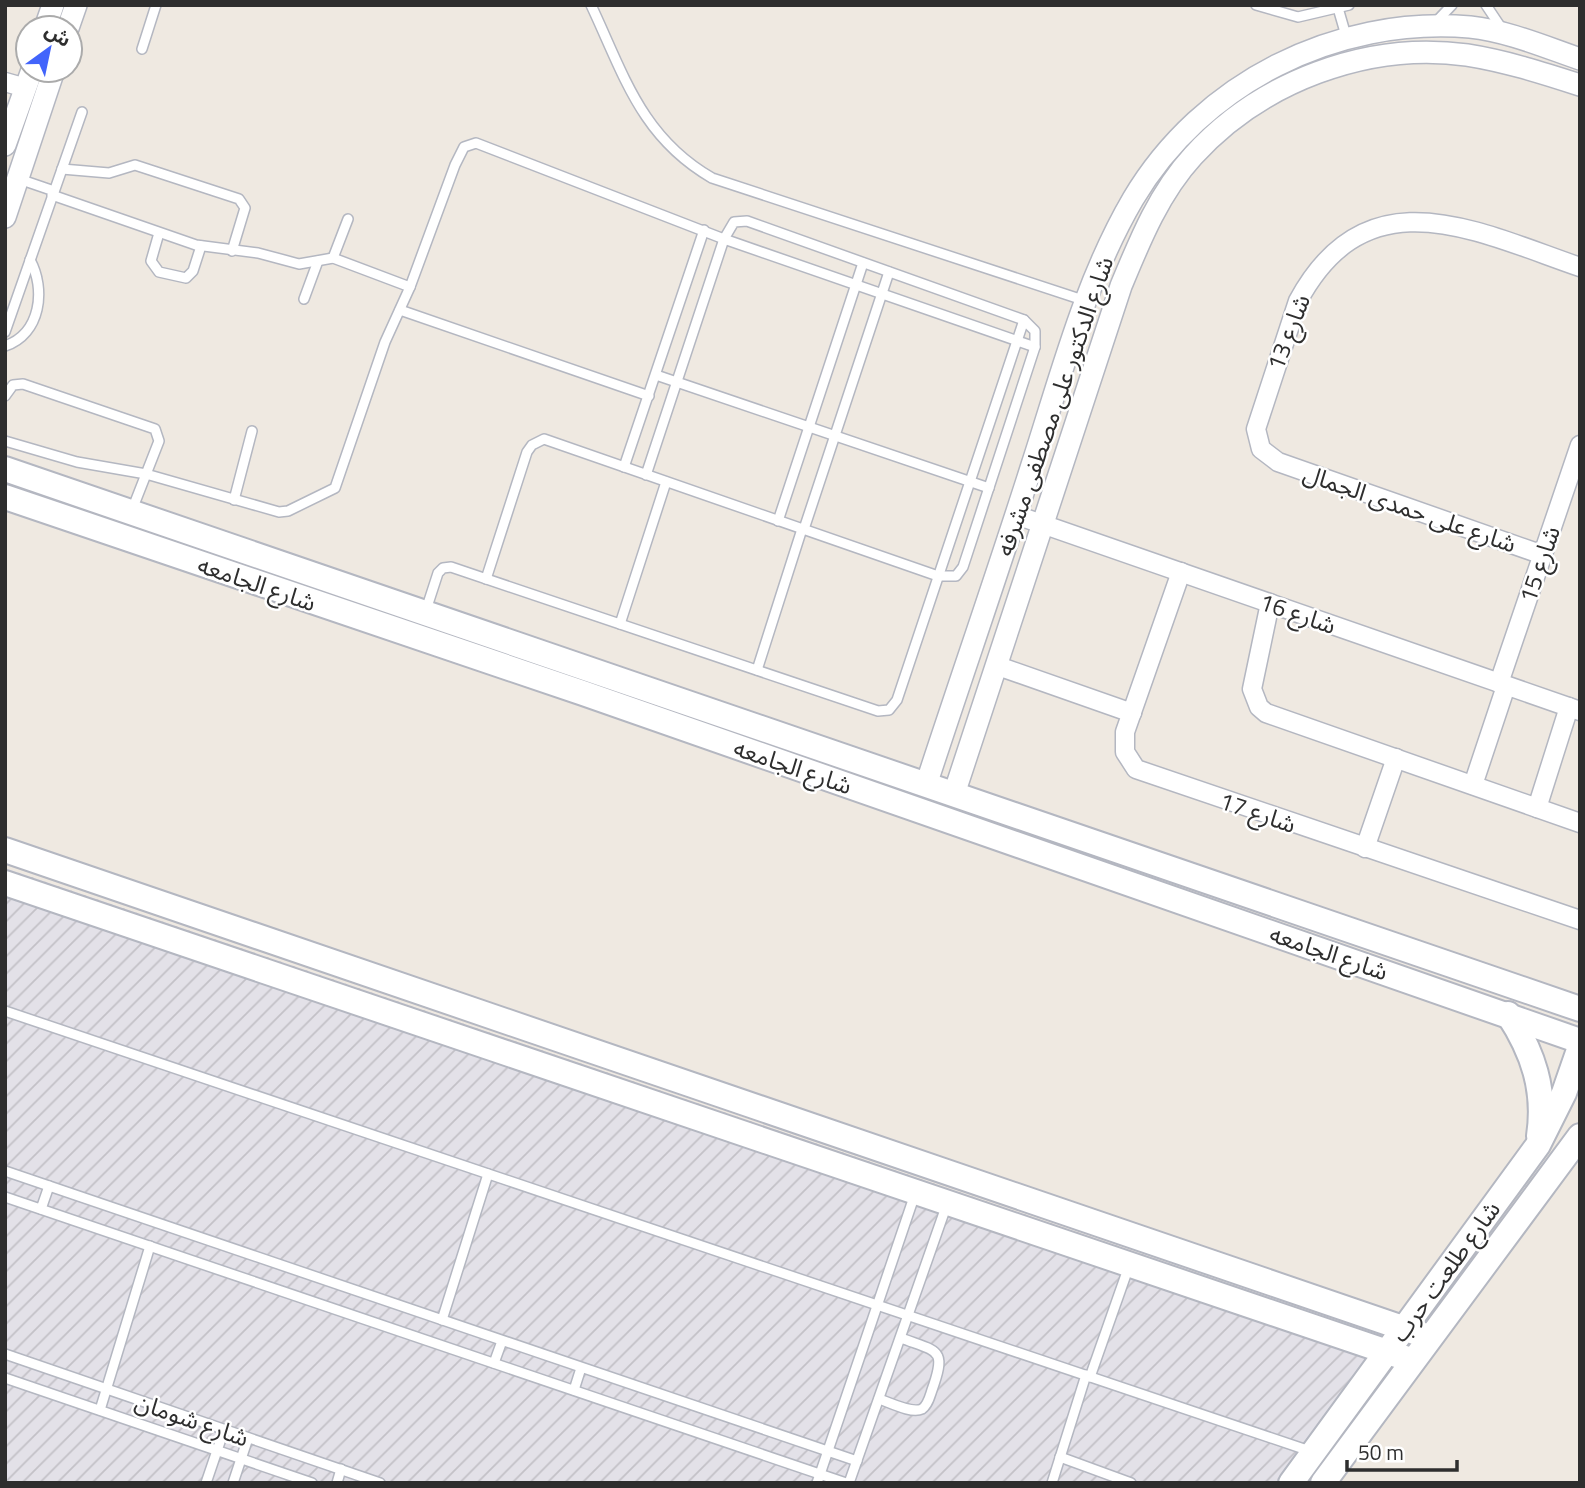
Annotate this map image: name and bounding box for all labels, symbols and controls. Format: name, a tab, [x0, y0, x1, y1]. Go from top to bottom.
north arrow	[14, 14, 84, 84]
text: ش	[40, 15, 77, 54]
street label: شارع الدكتور على مصطفى مشرفه	[986, 251, 1122, 561]
street label: شارع 13	[1257, 289, 1319, 375]
street label: شارع على حمدى الجمال	[1299, 455, 1521, 561]
street label: شارع 15	[1509, 521, 1569, 607]
street label: شارع الجامعه	[193, 546, 321, 620]
street label: شارع 16	[1255, 583, 1341, 643]
street label: شارع الجامعه	[729, 729, 857, 803]
street label: شارع 17	[1215, 782, 1301, 842]
street label: شارع الجامعه	[1265, 915, 1393, 989]
street label: شارع طلعت حرب	[1381, 1193, 1509, 1349]
street label: شارع شومان	[130, 1383, 254, 1455]
scale bar	[1347, 1428, 1457, 1472]
text: 50 m	[1358, 1436, 1404, 1468]

